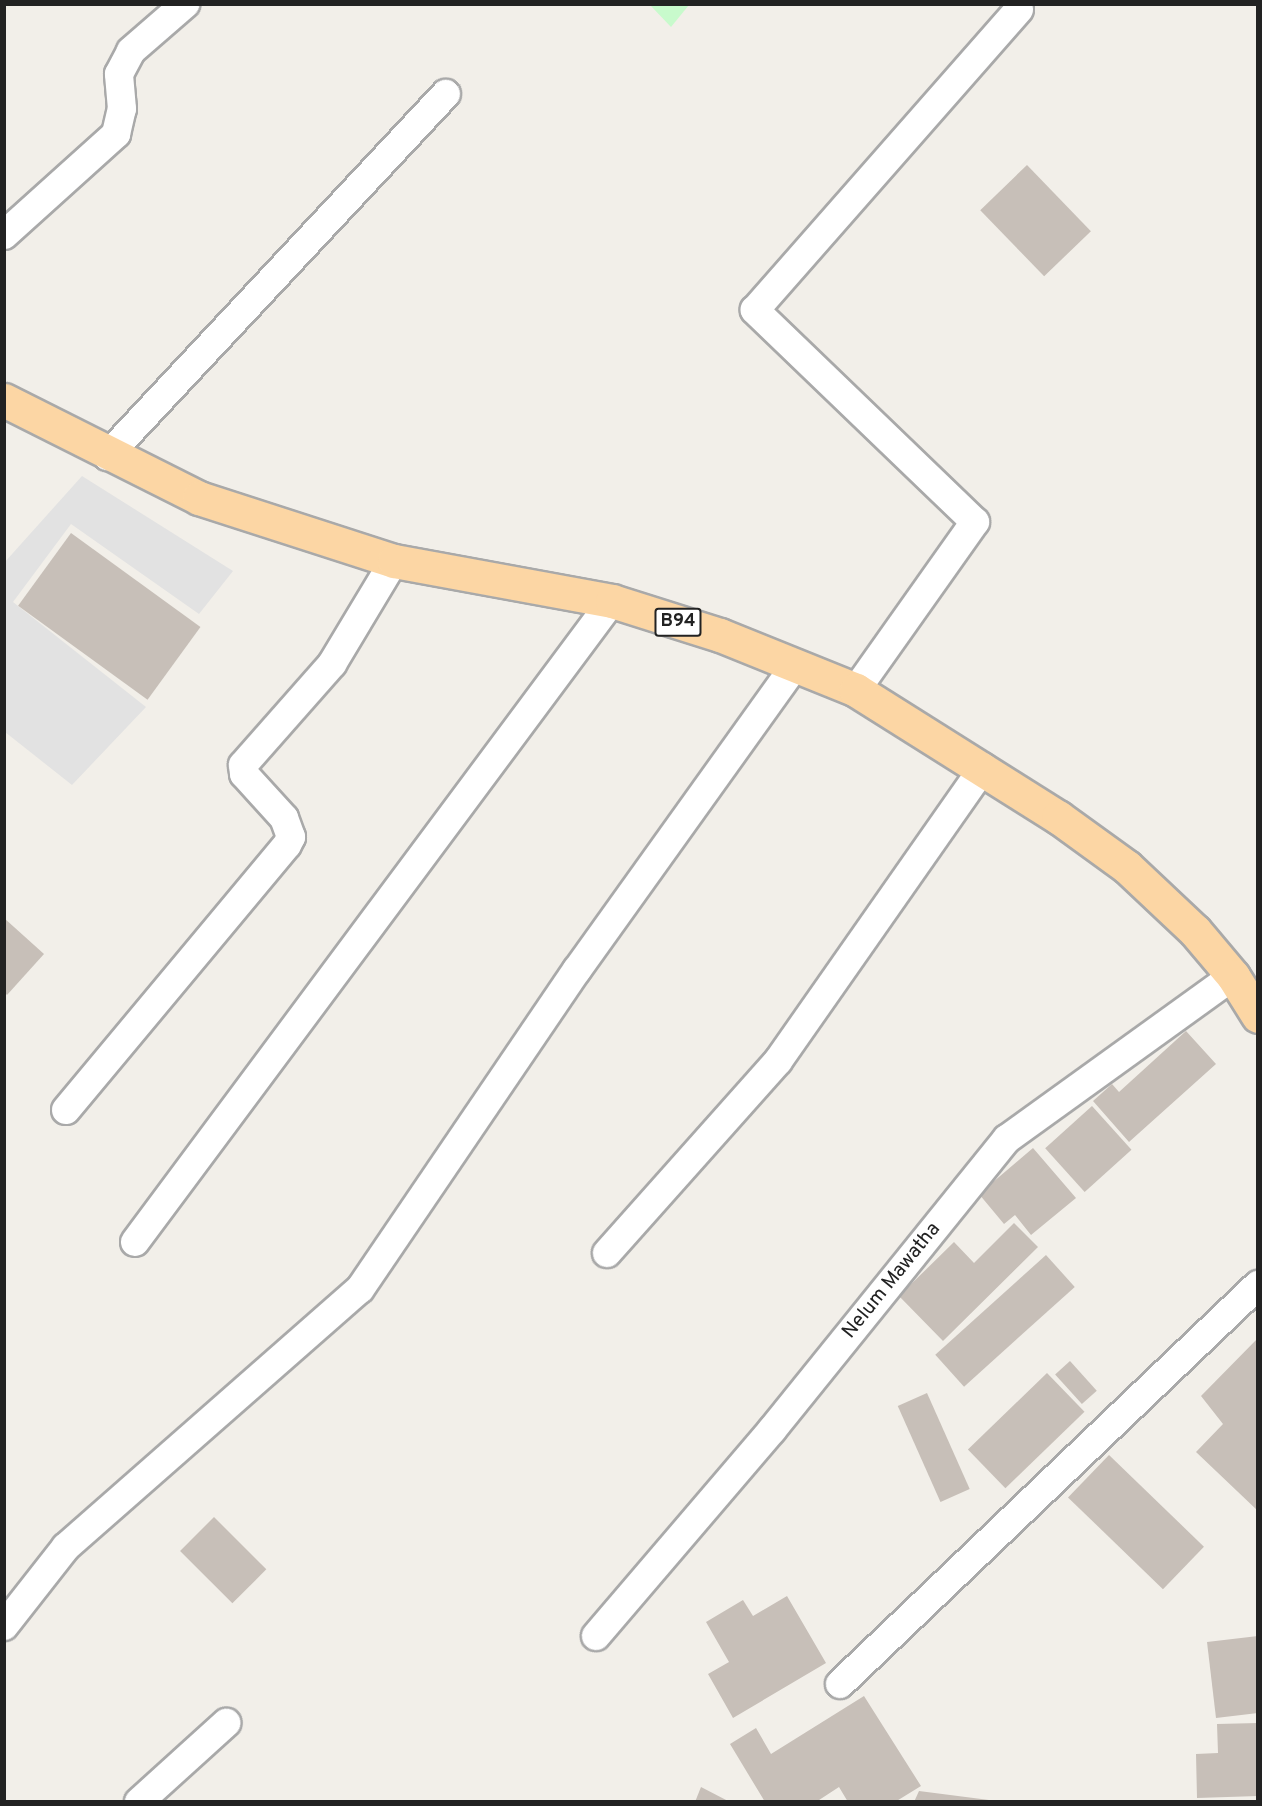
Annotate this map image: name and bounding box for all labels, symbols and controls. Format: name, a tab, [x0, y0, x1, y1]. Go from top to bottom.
road number: B94	[654, 607, 702, 637]
street label: Nelum Mawatha	[838, 1218, 946, 1344]

